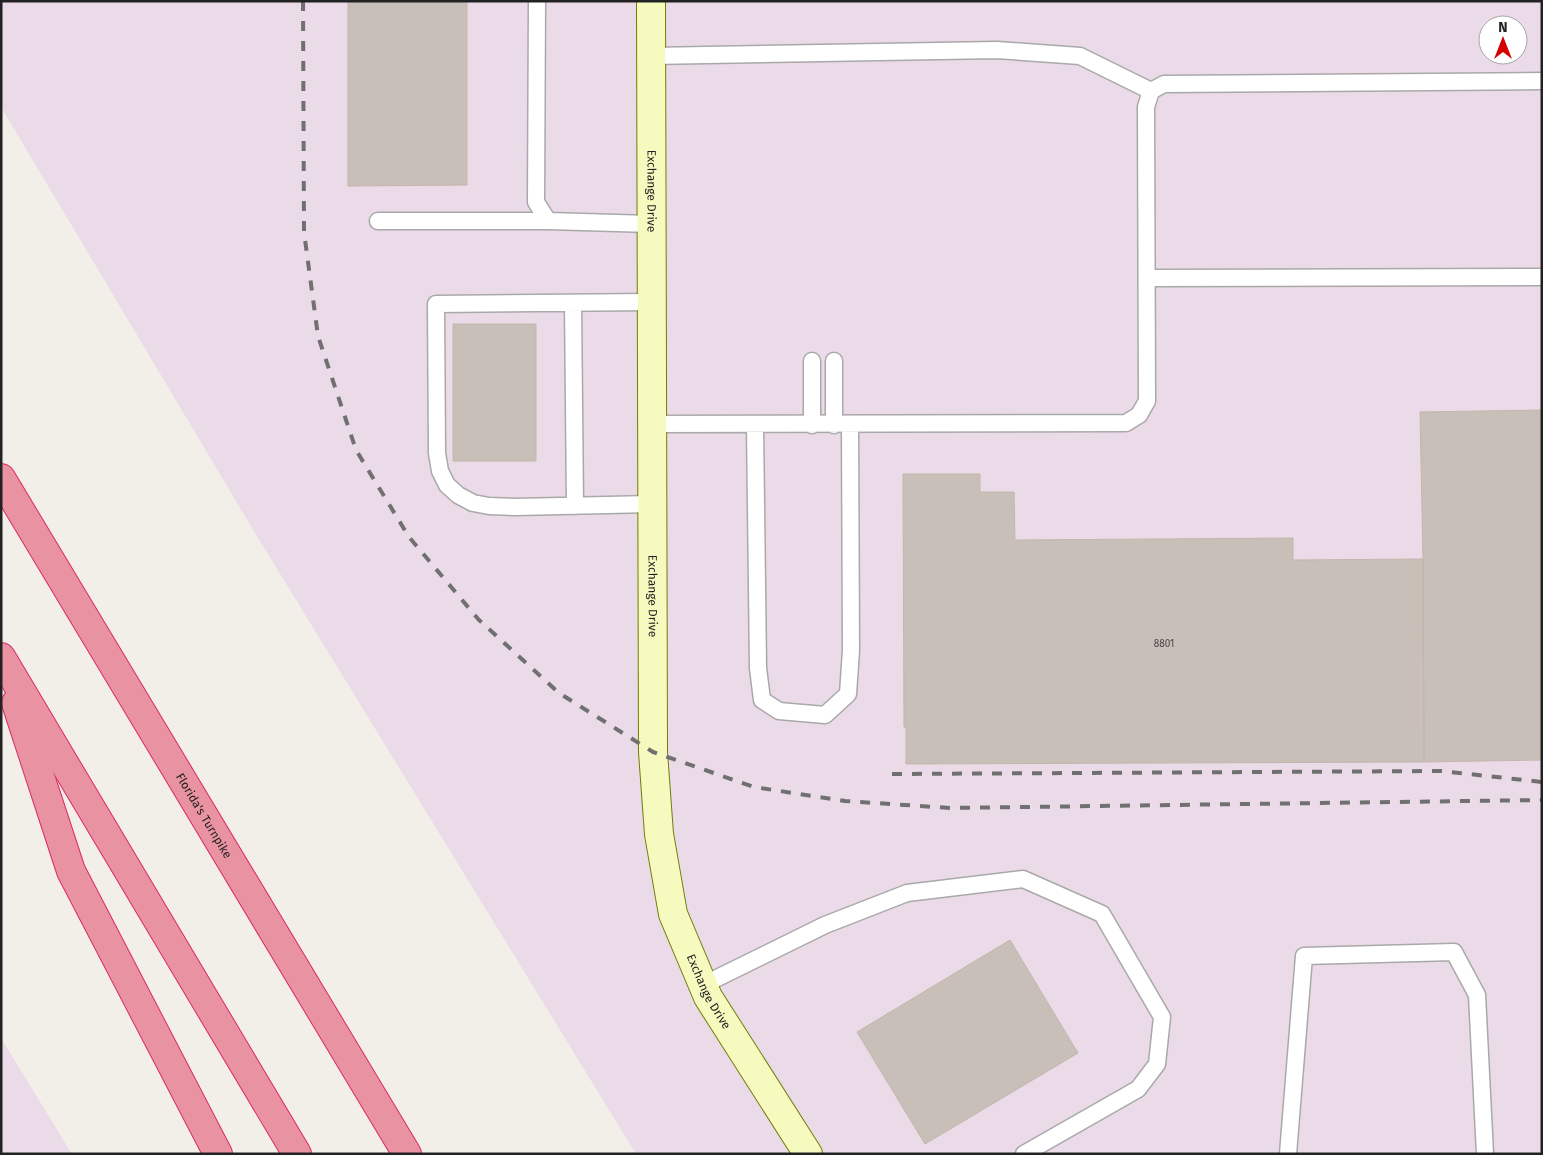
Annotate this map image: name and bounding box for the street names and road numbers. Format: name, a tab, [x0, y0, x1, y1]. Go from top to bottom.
street label: Exchange Drive	[644, 150, 659, 232]
street label: Exchange Drive	[645, 555, 660, 637]
street label: Florida's Turnpike	[173, 771, 235, 861]
street label: Exchange Drive	[684, 952, 734, 1032]

